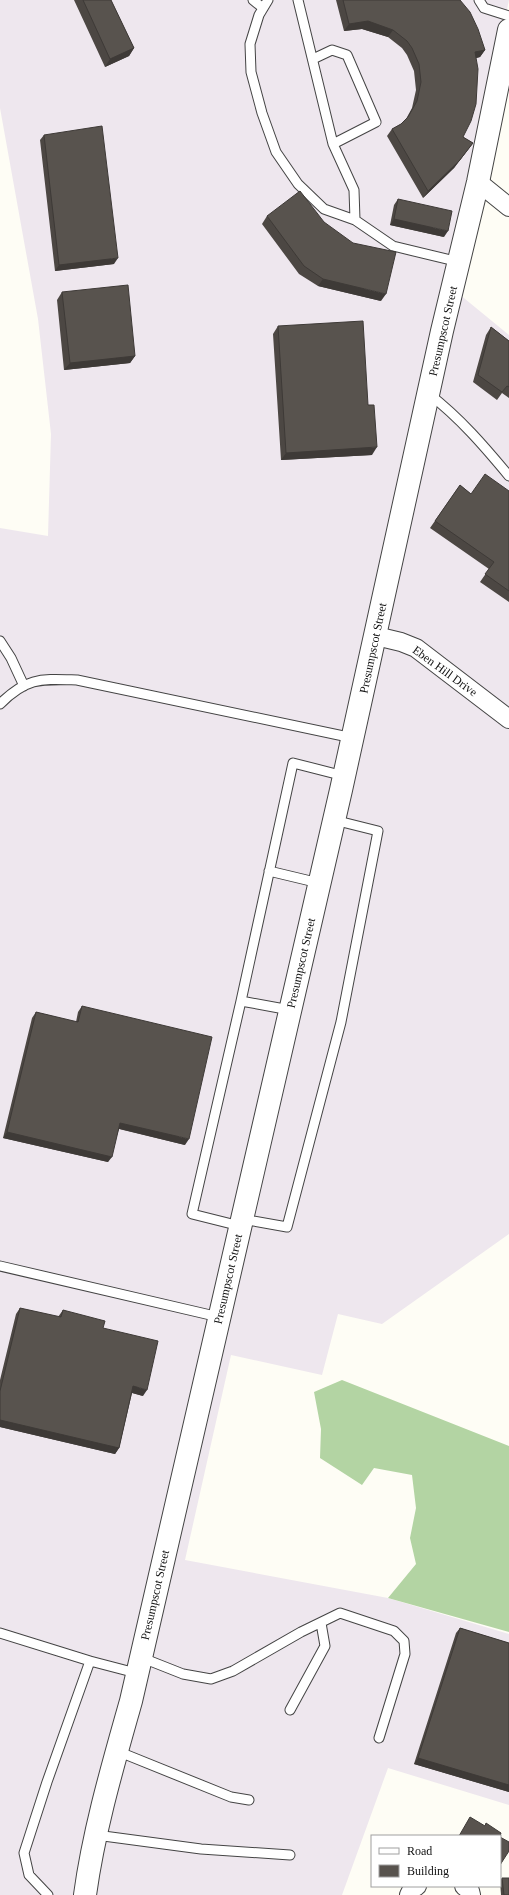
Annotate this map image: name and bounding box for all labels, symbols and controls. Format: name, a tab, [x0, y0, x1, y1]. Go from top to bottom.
street label: Presumpscot Street	[426, 284, 460, 378]
street label: Presumpscot Street	[357, 601, 390, 695]
street label: Eben Hill Drive	[410, 643, 480, 699]
street label: Presumpscot Street	[284, 916, 318, 1010]
street label: Presumpscot Street	[211, 1232, 245, 1326]
street label: Presumpscot Street	[138, 1548, 172, 1642]
legend	[371, 1835, 501, 1887]
text: Road	[407, 1844, 432, 1858]
text: Building	[407, 1864, 449, 1878]

